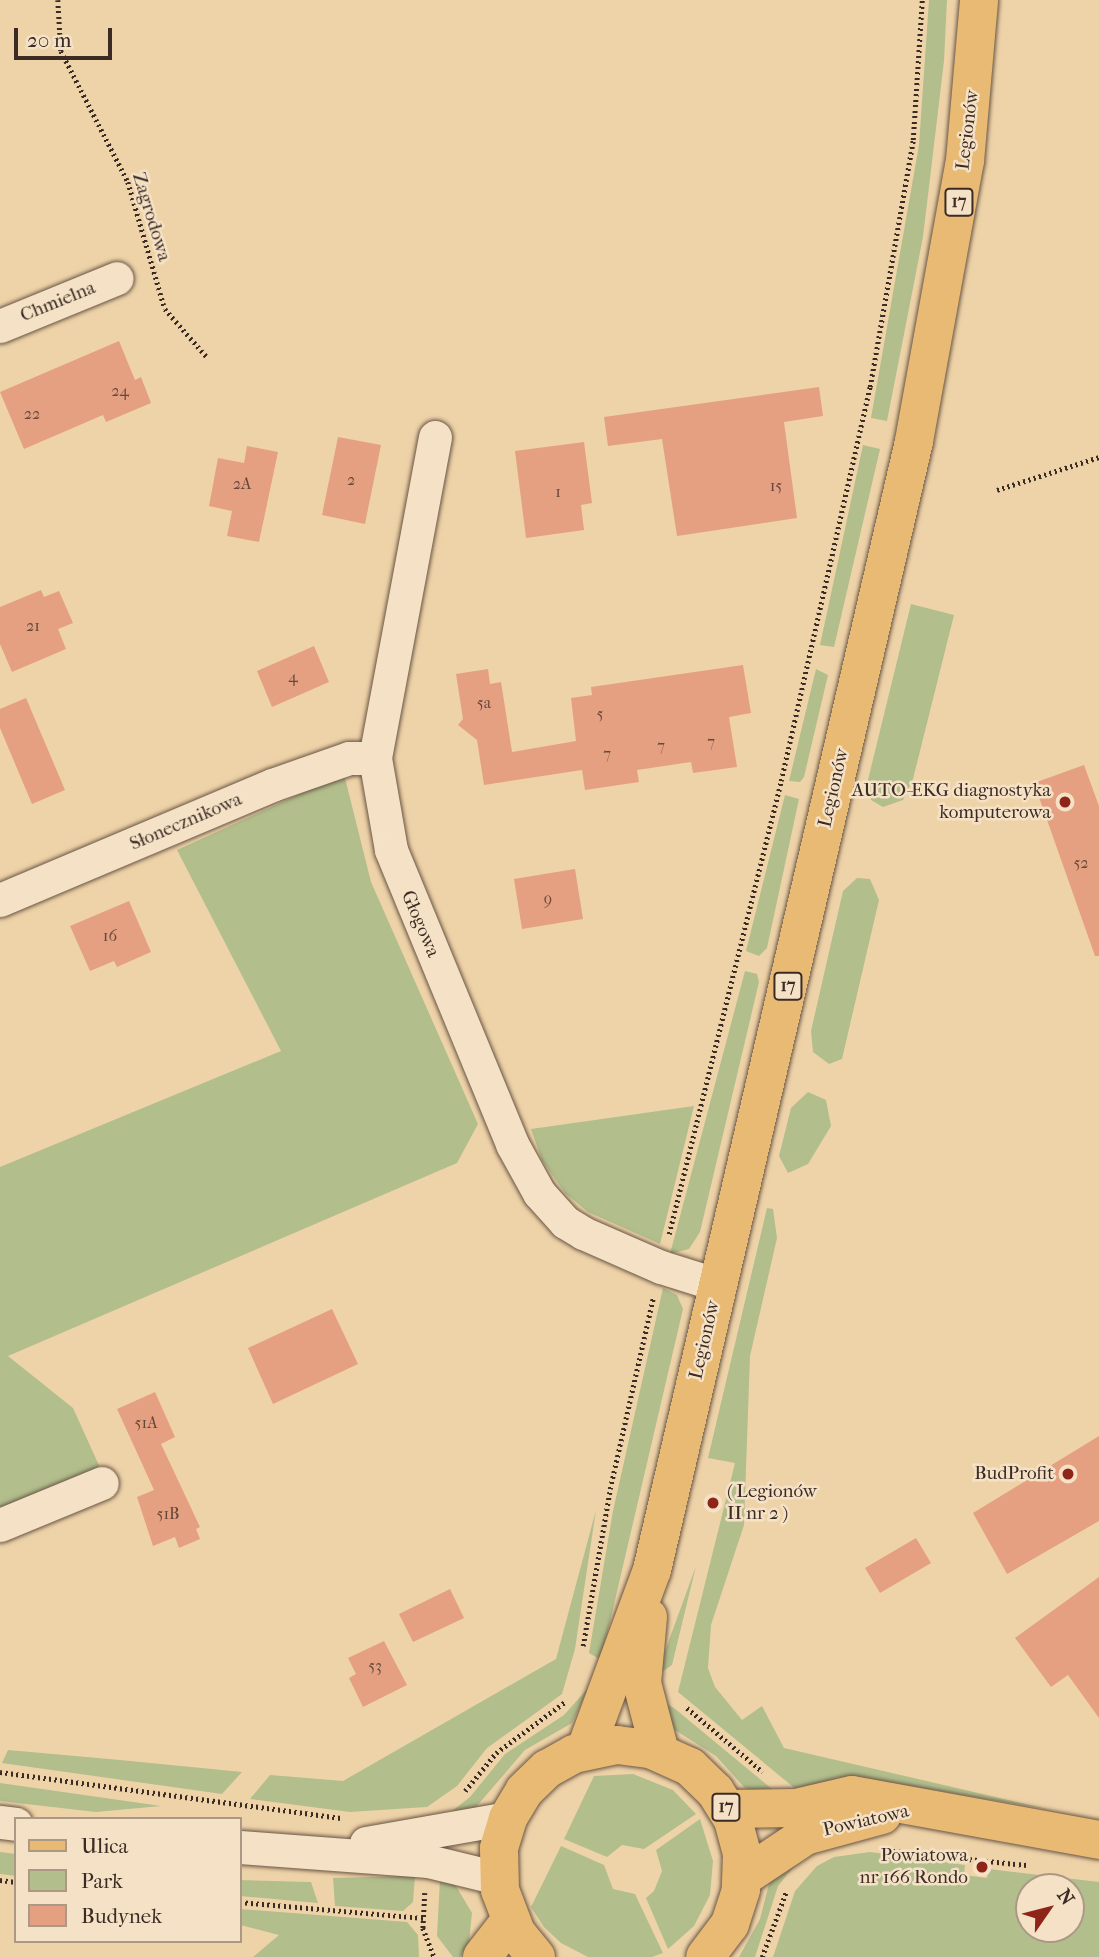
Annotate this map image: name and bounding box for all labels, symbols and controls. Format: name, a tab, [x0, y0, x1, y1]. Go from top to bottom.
scale bar	[18, 14, 116, 58]
text: 20 m	[27, 28, 71, 52]
street label: Legionów	[952, 89, 984, 171]
street label: Zagrodowa	[127, 170, 175, 264]
road number: 17	[943, 188, 975, 216]
street label: Chmielna	[17, 277, 99, 327]
house number: 24	[111, 381, 129, 401]
house number: 22	[24, 404, 40, 424]
house number: 2	[347, 470, 355, 490]
house number: 2A	[233, 474, 251, 494]
house number: 15	[770, 476, 782, 496]
house number: 1	[555, 482, 561, 502]
house number: 21	[26, 616, 40, 636]
house number: 4	[288, 667, 298, 687]
house number: 5a	[477, 693, 491, 713]
house number: 5	[597, 704, 603, 724]
house number: 7	[707, 732, 715, 752]
house number: 7	[657, 736, 665, 756]
house number: 7	[603, 744, 611, 764]
street label: Legionów	[814, 746, 854, 830]
place label: AUTO-EKG diagnostyka komputerowa	[852, 780, 1051, 824]
street label: Słonecznikowa	[126, 788, 246, 856]
marker: AUTO-EKG diagnostyka komputerowa	[1057, 794, 1073, 810]
house number: 52	[1073, 853, 1089, 873]
street label: Głogowa	[396, 887, 444, 961]
house number: 9	[544, 889, 552, 909]
house number: 16	[103, 926, 117, 946]
road number: 17	[772, 972, 804, 1001]
street label: Legionów	[685, 1298, 725, 1382]
house number: 51A	[134, 1413, 158, 1433]
place label: BudProfit	[974, 1463, 1054, 1485]
marker: BudProfit	[1060, 1466, 1076, 1482]
place label: ( Legionów II nr 2 )	[727, 1481, 817, 1525]
marker: ( Legionów II nr 2 )	[705, 1495, 721, 1511]
house number: 51B	[156, 1504, 180, 1524]
house number: 53	[368, 1656, 382, 1676]
road number: 17	[710, 1793, 742, 1822]
street label: Powiatowa	[821, 1800, 911, 1842]
legend	[14, 1817, 242, 1943]
text: Ulica	[81, 1834, 128, 1858]
place label: Powiatowa nr 166 Rondo	[860, 1845, 968, 1889]
marker: Powiatowa nr 166 Rondo	[974, 1859, 990, 1875]
text: Park	[81, 1869, 123, 1893]
north arrow	[1015, 1873, 1085, 1943]
text: N	[1052, 1885, 1079, 1909]
text: Budynek	[81, 1904, 162, 1928]

